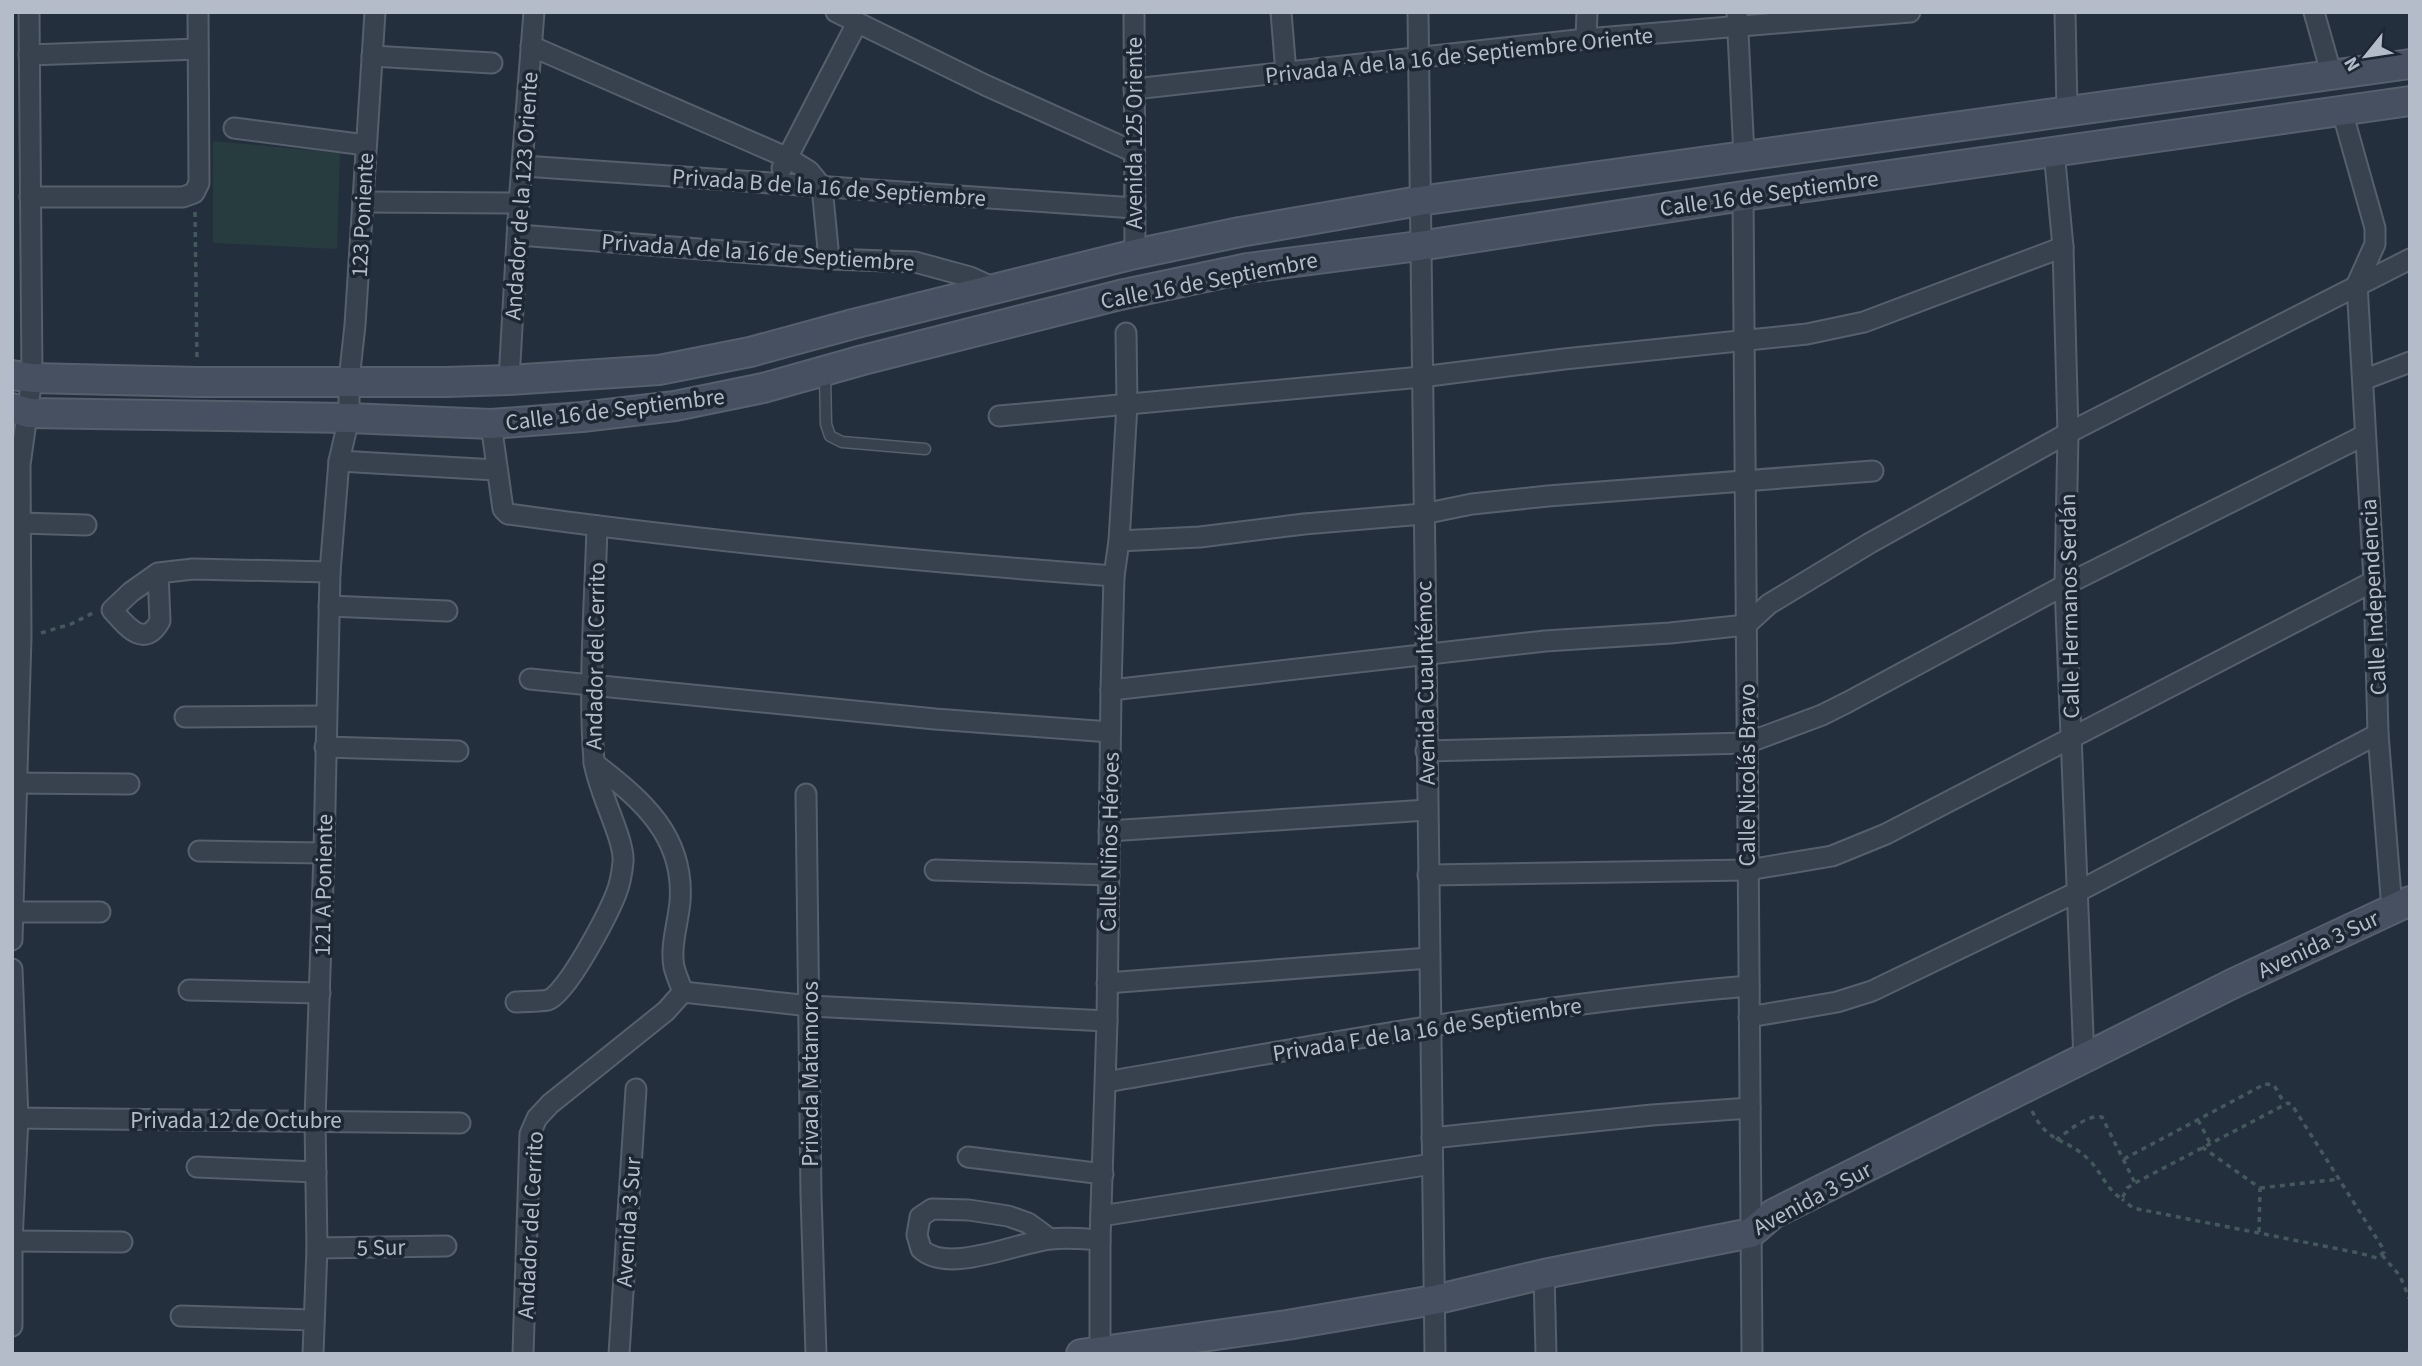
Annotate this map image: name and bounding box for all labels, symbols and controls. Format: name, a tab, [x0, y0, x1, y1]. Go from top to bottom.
street label: Privada A de la 16 de Septiembre Oriente	[1263, 19, 1655, 92]
north arrow	[2331, 21, 2401, 91]
street label: Avenida 125 Oriente	[1118, 37, 1151, 229]
text: N	[2338, 52, 2367, 76]
street label: Andador de la 123 Oriente	[496, 71, 547, 321]
street label: 123 Poniente	[343, 152, 382, 278]
street label: Privada B de la 16 de Septiembre	[671, 160, 987, 215]
street label: Calle 16 de Septiembre	[1658, 162, 1881, 225]
street label: Privada A de la 16 de Septiembre	[600, 225, 915, 280]
street label: Calle 16 de Septiembre	[1098, 243, 1320, 318]
street label: Calle 16 de Septiembre	[504, 380, 727, 439]
street label: Calle Hermanos Serdán	[2051, 493, 2088, 719]
street label: Calle Independencia	[2352, 498, 2395, 696]
street label: Andador del Cerrito	[577, 562, 614, 750]
street label: Avenida Cuauhtémoc	[1407, 580, 1444, 786]
street label: Calle Nicolás Bravo	[1731, 684, 1764, 866]
street label: Calle Niños Héroes	[1091, 752, 1128, 932]
street label: 121 A Poniente	[306, 814, 341, 956]
street label: Avenida 3 Sur	[2252, 902, 2385, 987]
street label: Privada Matamoros	[794, 981, 827, 1167]
street label: Privada F de la 16 de Septiembre	[1270, 989, 1584, 1070]
street label: Privada 12 de Octubre	[130, 1104, 342, 1137]
street label: Andador del Cerrito	[509, 1130, 552, 1320]
street label: Avenida 3 Sur	[1747, 1153, 1878, 1244]
street label: Avenida 3 Sur	[607, 1155, 650, 1288]
street label: 5 Sur	[356, 1231, 407, 1264]

